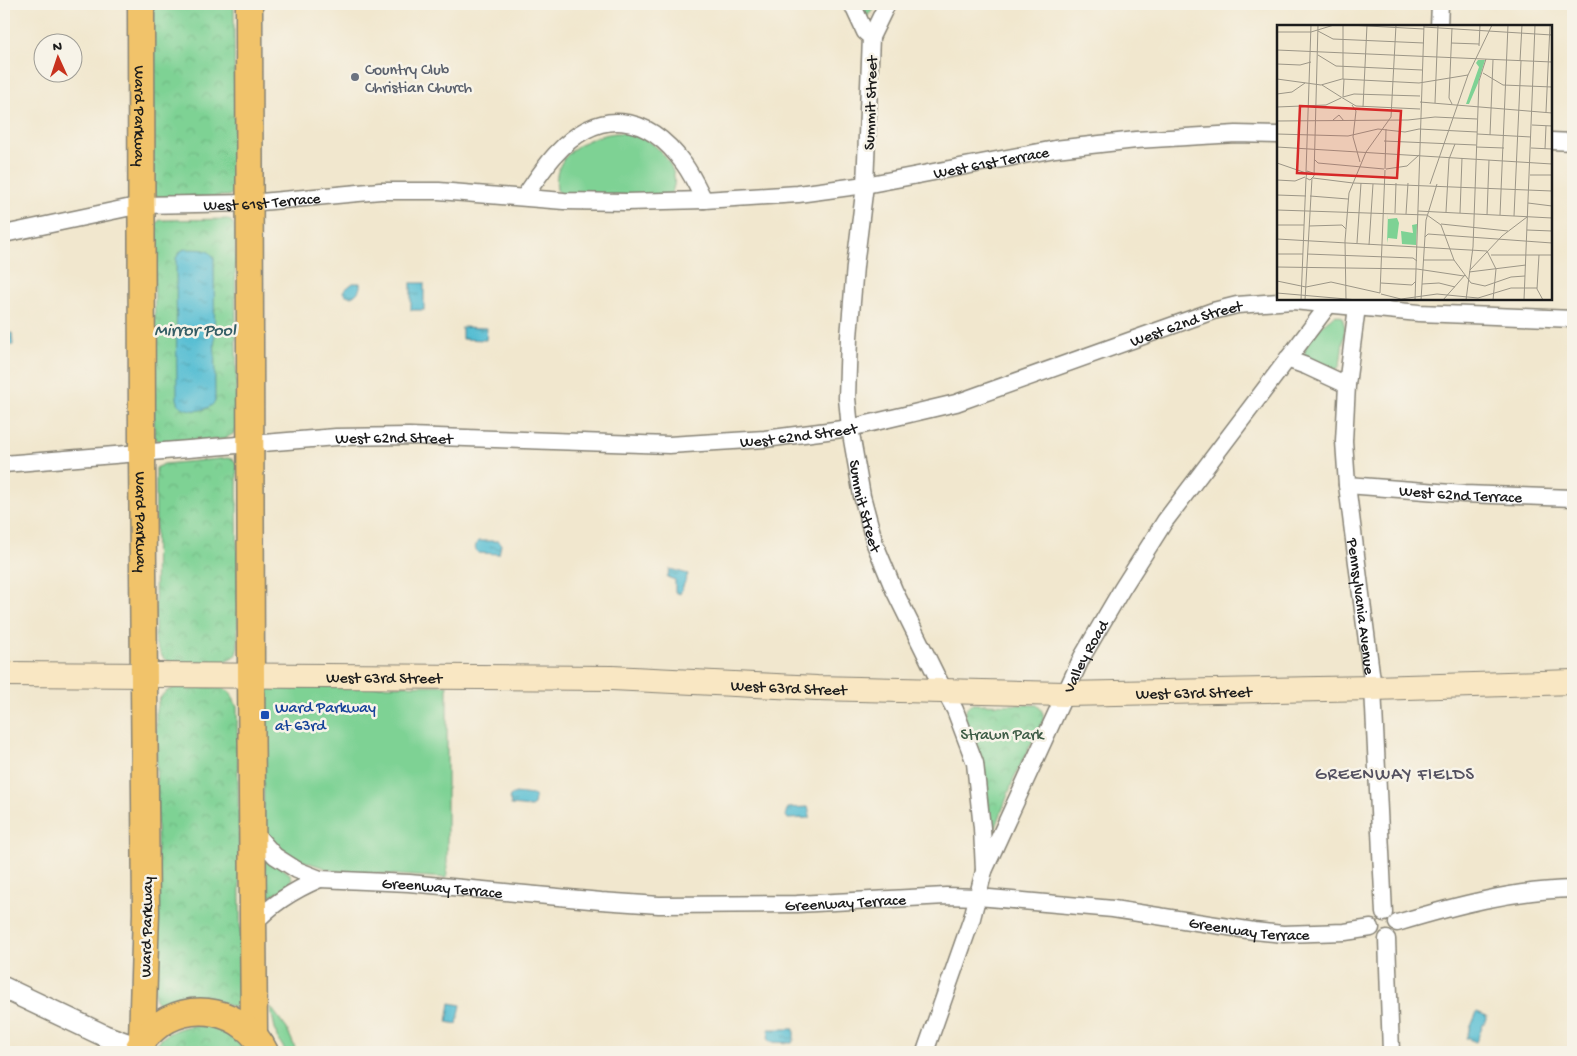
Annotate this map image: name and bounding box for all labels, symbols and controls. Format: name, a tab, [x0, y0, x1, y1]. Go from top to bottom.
inset map	[1277, 25, 1552, 300]
north arrow	[32, 32, 82, 82]
text: N	[52, 39, 62, 56]
street label: Summit Street	[861, 54, 884, 150]
place label: Country Club Christian Church	[365, 62, 472, 99]
street label: Ward Parkway	[128, 65, 147, 167]
marker: Country Club Christian Church	[349, 71, 361, 83]
street label: West 61st Terrace	[932, 144, 1052, 185]
street label: West 61st Terrace	[203, 190, 322, 217]
street label: West 62nd Street	[1128, 299, 1244, 353]
water label: Mirror Pool	[154, 321, 237, 342]
street label: West 62nd Street	[739, 420, 861, 454]
street label: West 62nd Street	[335, 430, 454, 451]
street label: Summit Street	[843, 459, 884, 557]
street label: Ward Parkway	[129, 471, 149, 573]
street label: West 62nd Terrace	[1398, 483, 1523, 509]
street label: Pennsylvania Avenue	[1341, 536, 1377, 677]
street label: Valley Road	[1060, 616, 1115, 698]
street label: West 63rd Street	[326, 670, 444, 690]
street label: West 63rd Street	[730, 678, 848, 702]
street label: West 63rd Street	[1136, 684, 1253, 706]
place label: Ward Parkway at 63rd	[275, 700, 376, 737]
marker: Ward Parkway at 63rd	[259, 709, 271, 721]
park label: Strawn Park	[961, 727, 1045, 746]
district label: GREENWAY FIELDS	[1315, 765, 1475, 786]
street label: Ward Parkway	[138, 876, 159, 978]
street label: Greenway Terrace	[381, 876, 504, 905]
street label: Greenway Terrace	[785, 892, 907, 917]
street label: Greenway Terrace	[1187, 915, 1311, 947]

